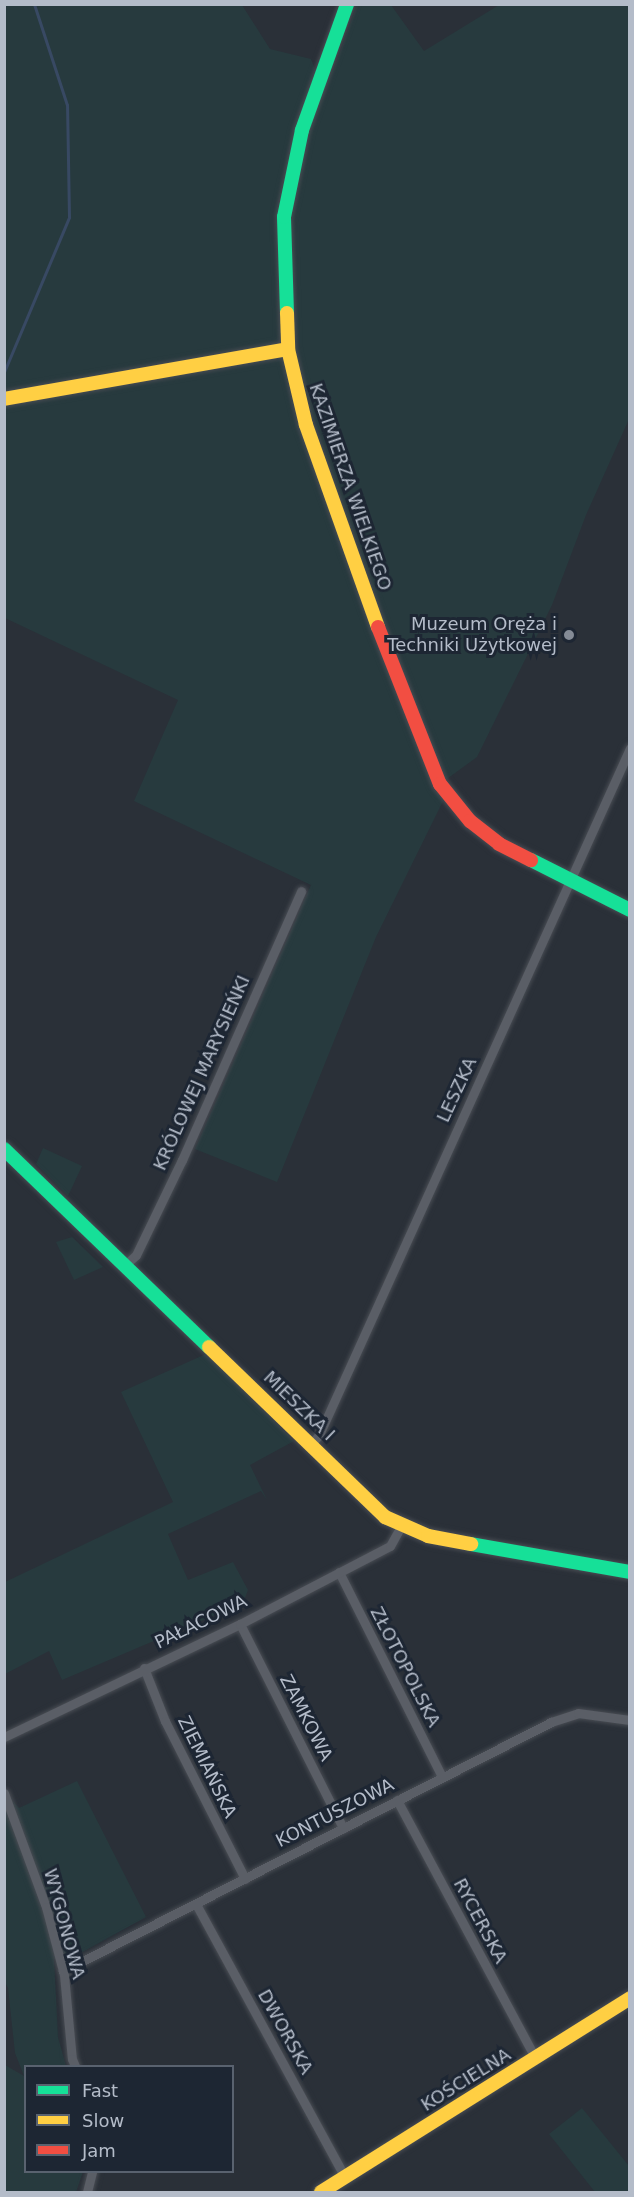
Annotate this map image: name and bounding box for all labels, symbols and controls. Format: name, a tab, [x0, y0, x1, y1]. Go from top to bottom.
street label: KAZIMIERZA WIELKIEGO	[304, 381, 396, 593]
place label: Muzeum Oręża i Techniki Użytkowej	[387, 614, 557, 656]
marker: Muzeum Oręża i Techniki Użytkowej	[562, 628, 576, 642]
street label: KRÓLOWEJ MARYSIEŃKI	[149, 972, 255, 1174]
street label: LESZKA	[433, 1054, 481, 1126]
street label: MIESZKA I	[259, 1367, 339, 1445]
street label: PAŁACOWA	[151, 1590, 251, 1654]
street label: ZŁOTOPOLSKA	[365, 1603, 445, 1731]
street label: ZAMKOWA	[275, 1671, 337, 1765]
street label: ZIEMIAŃSKA	[173, 1712, 241, 1822]
street label: KONTUSZOWA	[272, 1774, 398, 1852]
street label: WYGONOWA	[39, 1866, 89, 1982]
street label: RYCERSKA	[449, 1875, 511, 1967]
street label: DWORSKA	[253, 1986, 317, 2078]
street label: KOŚCIELNA	[417, 2044, 515, 2116]
legend	[24, 2065, 234, 2173]
text: Fast	[82, 2080, 118, 2101]
text: Slow	[82, 2110, 124, 2131]
text: Jam	[82, 2140, 116, 2161]

